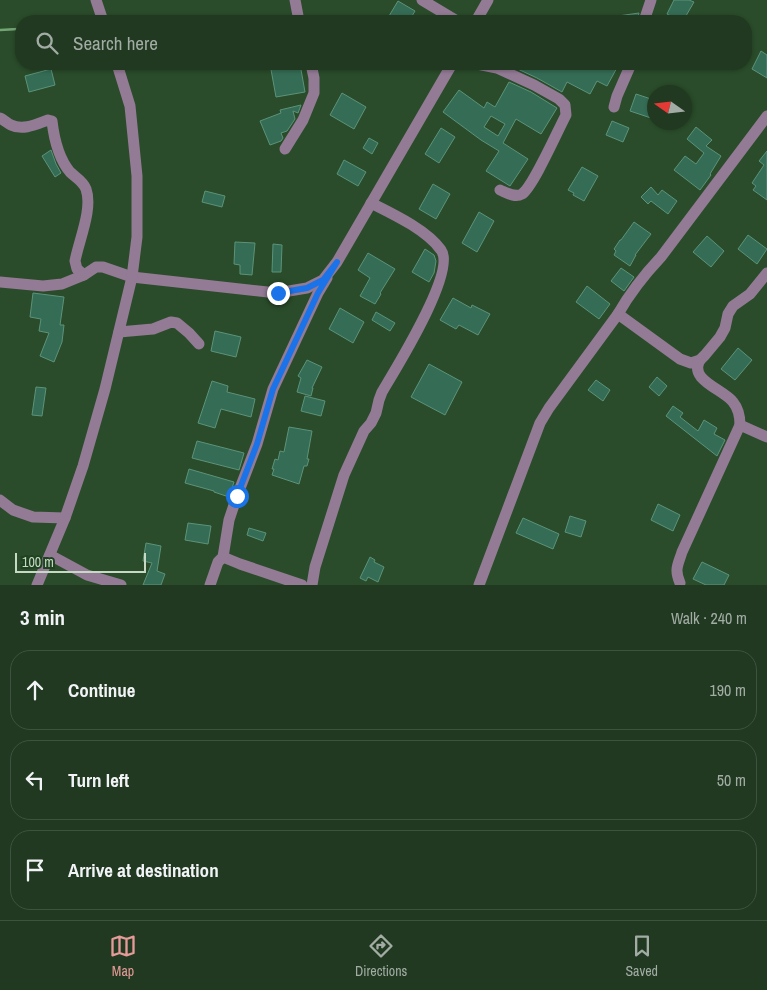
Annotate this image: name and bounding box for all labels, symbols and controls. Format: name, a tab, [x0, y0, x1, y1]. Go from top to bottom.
search box	[15, 15, 752, 70]
icon: search	[33, 29, 61, 57]
text: Search here	[73, 30, 158, 56]
north arrow	[647, 85, 692, 130]
route end	[267, 282, 290, 305]
route start	[226, 485, 249, 508]
scale bar	[15, 550, 146, 573]
text: 100 m	[22, 553, 54, 571]
text: 3 min	[20, 603, 65, 632]
text: Walk · 240 m	[671, 607, 747, 629]
icon: ahead	[21, 676, 49, 704]
text: Continue	[68, 677, 136, 703]
text: 190 m	[710, 679, 746, 701]
icon: left	[21, 766, 49, 794]
text: Turn left	[68, 767, 129, 793]
text: 50 m	[717, 769, 746, 791]
icon: arrive	[21, 856, 49, 884]
text: Arrive at destination	[68, 857, 219, 883]
tab: Map	[109, 932, 137, 980]
tab: Directions	[355, 932, 407, 980]
tab: Saved	[625, 932, 658, 980]

